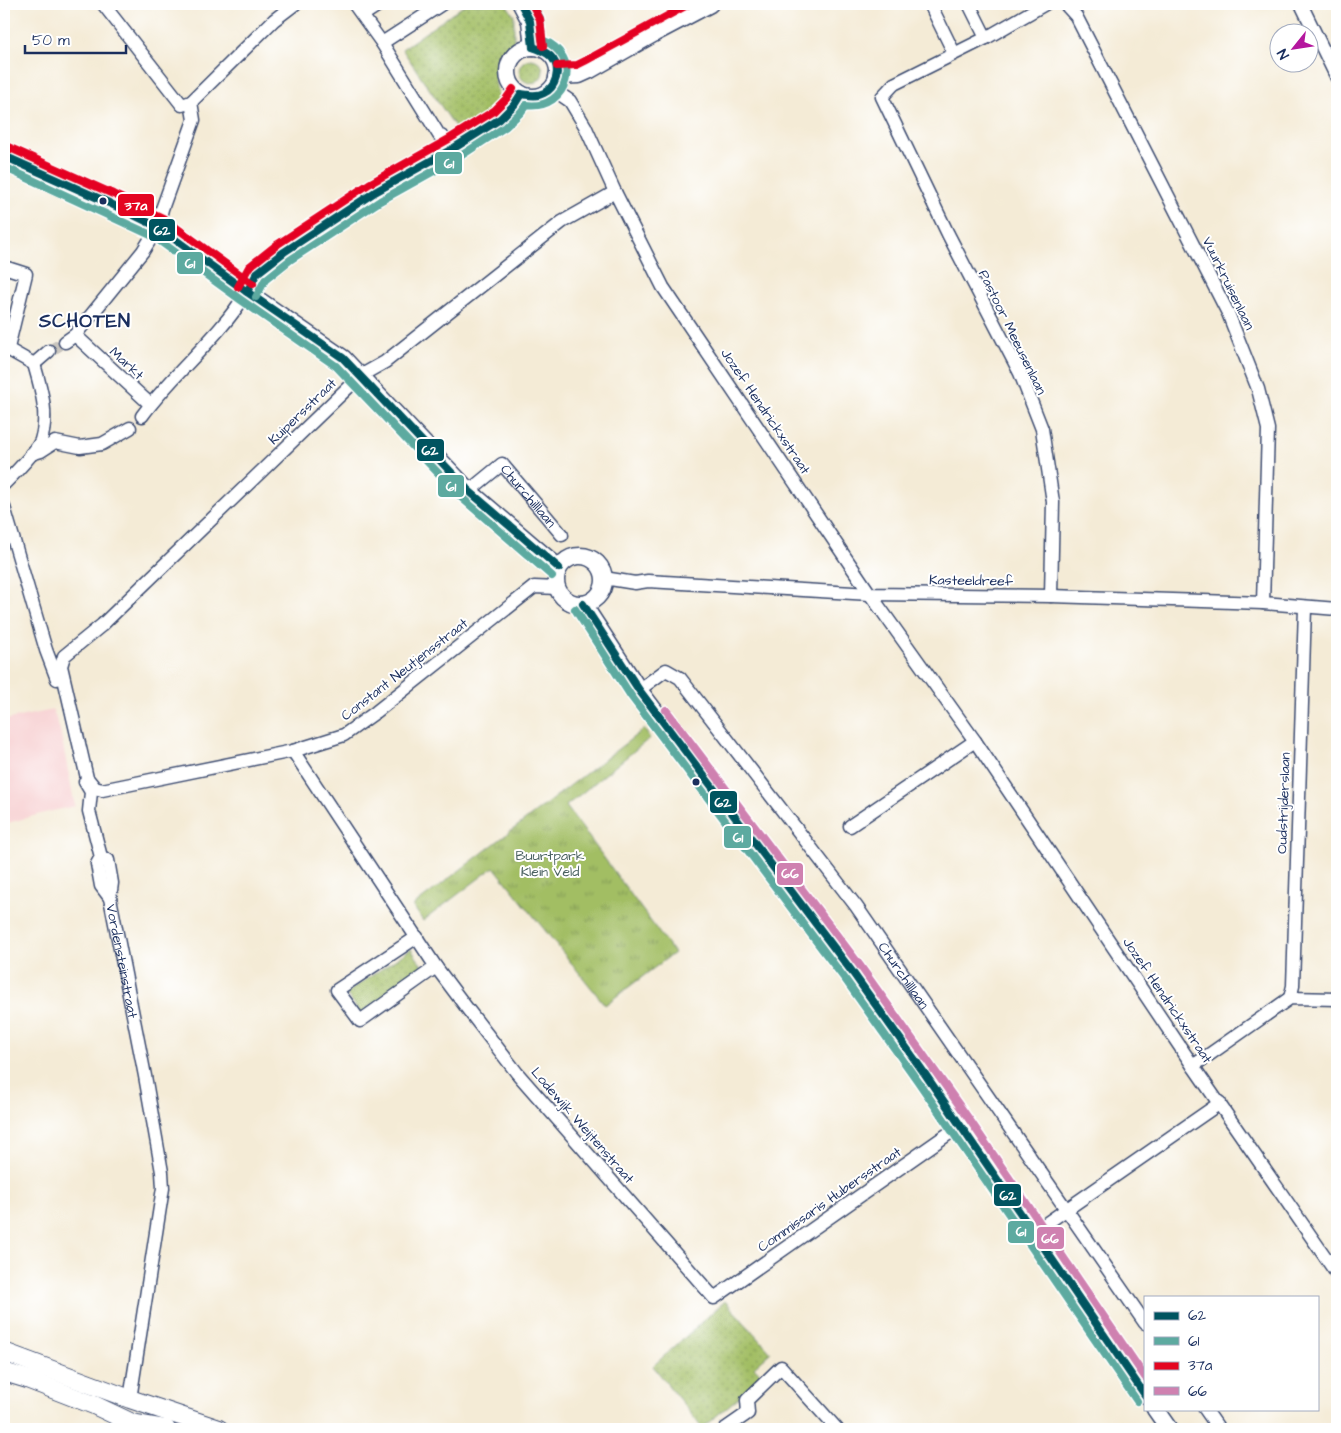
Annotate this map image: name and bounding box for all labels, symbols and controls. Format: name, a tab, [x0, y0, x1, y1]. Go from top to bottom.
scale bar	[25, 22, 126, 54]
north arrow	[1268, 22, 1318, 72]
text: 50 m	[32, 30, 70, 51]
text: N	[1273, 45, 1294, 63]
line badge: 61	[434, 151, 463, 175]
text: 61	[444, 154, 454, 174]
line badge: 37a	[117, 193, 155, 217]
unlabelled marker	[98, 196, 108, 206]
text: 37a	[124, 196, 148, 216]
line badge: 62	[148, 218, 176, 242]
text: 62	[154, 221, 171, 241]
street label: Vuurkruisenlaan	[1197, 234, 1259, 333]
line badge: 61	[176, 251, 204, 275]
text: 61	[185, 254, 195, 274]
street label: Pastoor Meeusenlaan	[973, 267, 1051, 398]
district label: SCHOTEN	[38, 308, 131, 335]
street label: Markt	[105, 343, 148, 385]
street label: Jozef Hendrickxstraat	[715, 345, 815, 479]
street label: Kuipersstraat	[264, 374, 342, 450]
line badge: 62	[416, 438, 445, 462]
text: 62	[422, 441, 439, 461]
street label: Churchilllaan	[495, 460, 561, 532]
line badge: 61	[437, 474, 465, 498]
text: 61	[446, 477, 456, 497]
street label: Kasteeldreef	[929, 570, 1014, 592]
street label: Constant Neutjensstraat	[337, 614, 473, 726]
street label: Oudstrijderslaan	[1272, 752, 1296, 854]
unlabelled marker	[691, 777, 701, 787]
line badge: 62	[709, 790, 738, 814]
text: 62	[715, 793, 732, 813]
line badge: 61	[723, 825, 752, 849]
text: 61	[733, 828, 743, 848]
park label: Buurtpark Klein Veld	[516, 846, 585, 882]
line badge: 66	[776, 862, 804, 886]
text: 66	[781, 864, 799, 884]
street label: Vordensteinstraat	[100, 902, 142, 1020]
street label: Jozef Hendrickxstraat	[1117, 934, 1217, 1068]
street label: Churchilllaan	[873, 938, 933, 1013]
street label: Lodewijk Weijtenstraat	[526, 1063, 639, 1188]
street label: Commissaris Hubersstraat	[754, 1142, 906, 1257]
line badge: 62	[993, 1183, 1022, 1207]
text: 62	[1000, 1186, 1017, 1206]
line badge: 61	[1007, 1220, 1035, 1244]
text: 61	[1016, 1222, 1026, 1242]
line badge: 66	[1036, 1226, 1065, 1250]
text: 66	[1041, 1229, 1059, 1249]
legend	[1144, 1296, 1318, 1410]
text: 62	[1188, 1305, 1206, 1326]
text: 61	[1188, 1331, 1199, 1352]
text: 37a	[1188, 1355, 1213, 1376]
text: 66	[1188, 1381, 1207, 1402]

